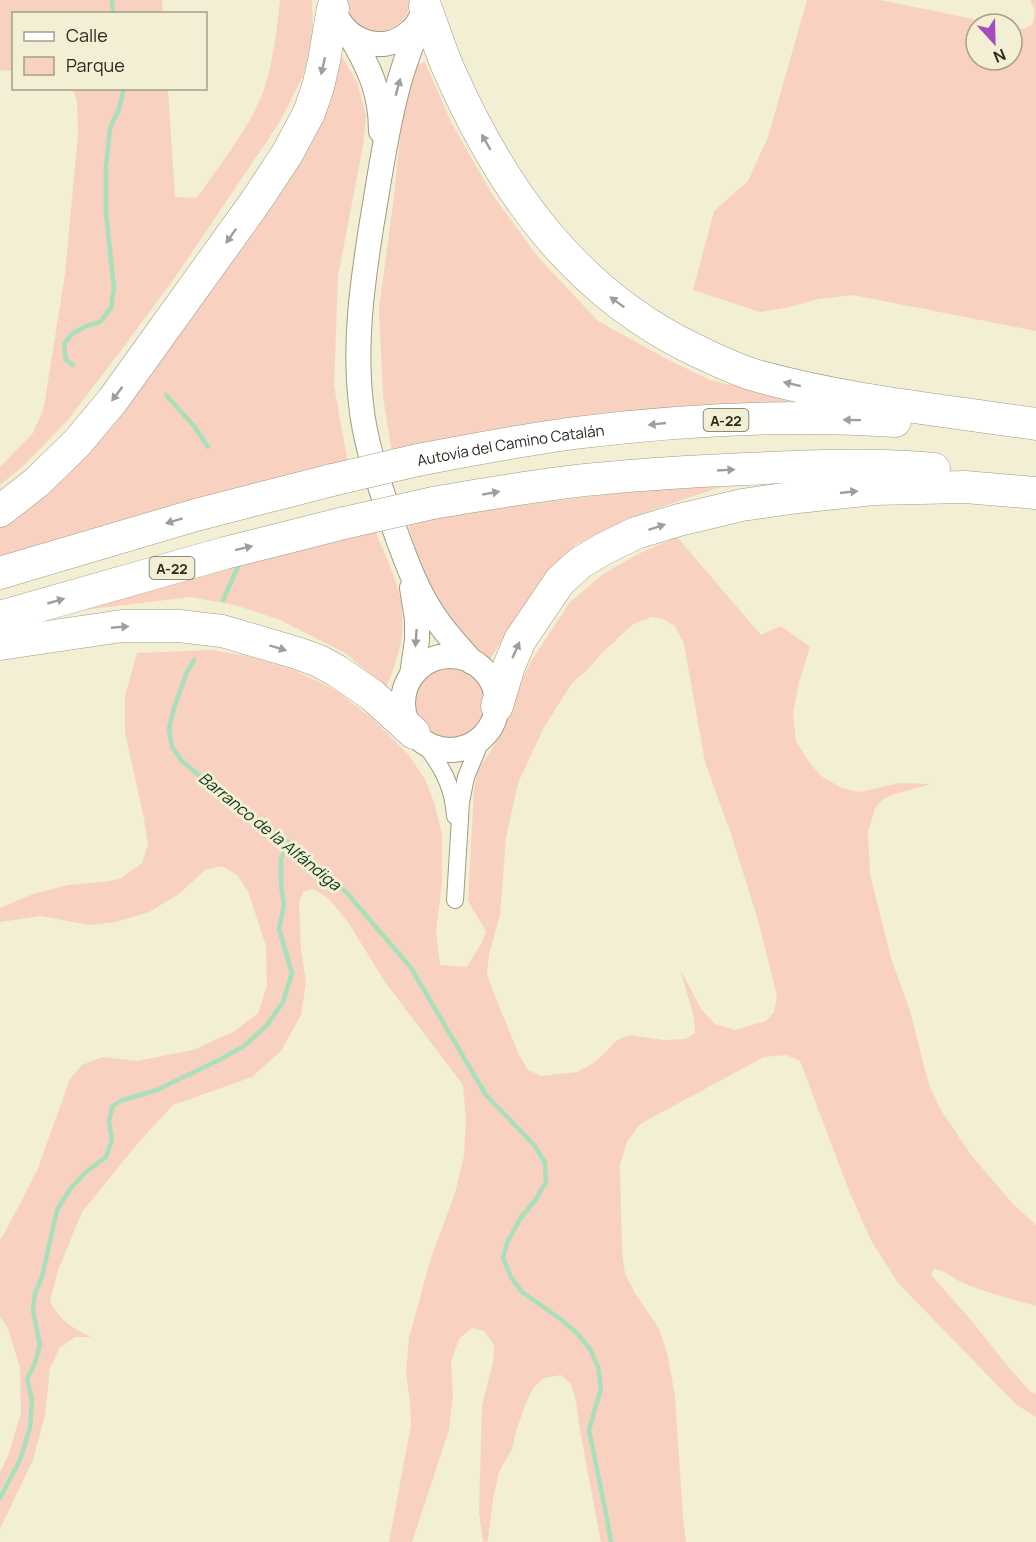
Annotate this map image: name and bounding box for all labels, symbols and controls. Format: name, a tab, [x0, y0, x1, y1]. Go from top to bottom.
legend	[12, 12, 207, 90]
north arrow	[964, 12, 1024, 72]
text: Calle	[66, 23, 108, 47]
text: N	[990, 44, 1009, 68]
text: Parque	[66, 53, 125, 77]
one-way arrow	[318, 56, 327, 75]
one-way arrow	[394, 78, 404, 96]
one-way arrow	[480, 134, 491, 150]
one-way arrow	[225, 227, 237, 243]
one-way arrow	[609, 297, 624, 309]
one-way arrow	[783, 379, 801, 389]
one-way arrow	[111, 386, 124, 402]
road number: A-22	[704, 409, 748, 431]
one-way arrow	[843, 415, 862, 424]
street label: Autovía del Camino Catalán	[415, 419, 606, 470]
one-way arrow	[648, 419, 667, 429]
one-way arrow	[717, 465, 736, 474]
one-way arrow	[839, 487, 858, 496]
one-way arrow	[481, 489, 500, 498]
one-way arrow	[165, 517, 183, 526]
one-way arrow	[648, 521, 666, 531]
one-way arrow	[235, 543, 253, 553]
road number: A-22	[150, 557, 195, 579]
one-way arrow	[47, 596, 65, 605]
one-way arrow	[111, 622, 130, 632]
one-way arrow	[412, 629, 421, 648]
one-way arrow	[511, 642, 520, 659]
one-way arrow	[269, 644, 287, 653]
water label: Barranco de la Alfándiga	[194, 767, 346, 896]

